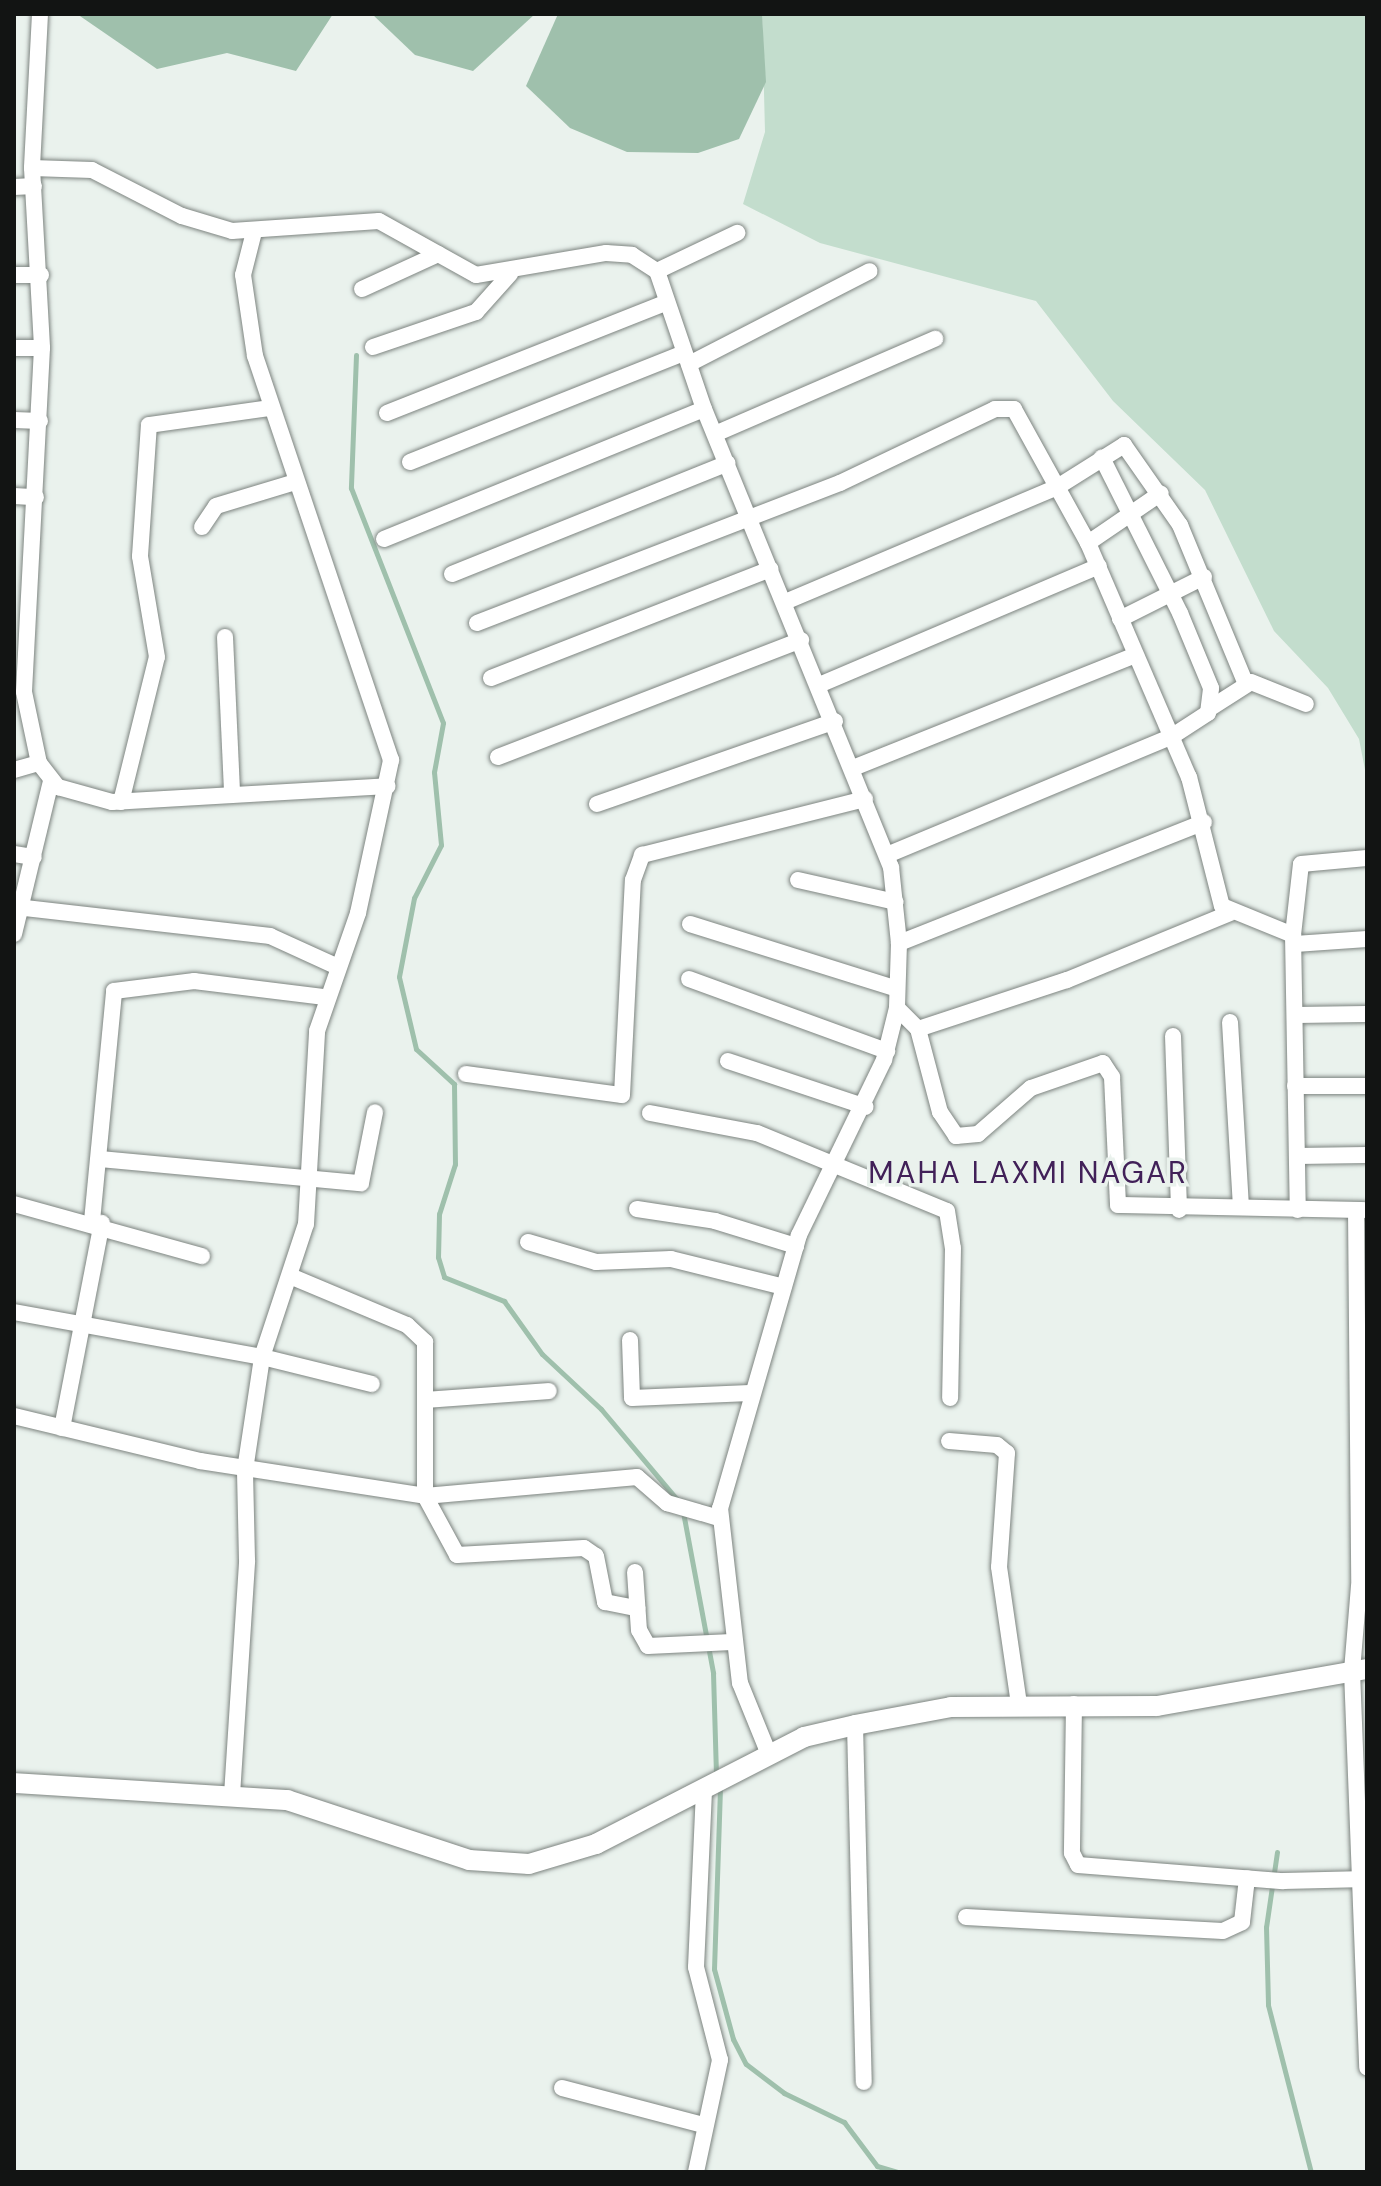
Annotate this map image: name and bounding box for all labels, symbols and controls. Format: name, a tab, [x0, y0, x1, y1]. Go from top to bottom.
district label: MAHA LAXMI NAGAR	[868, 1155, 1188, 1191]

